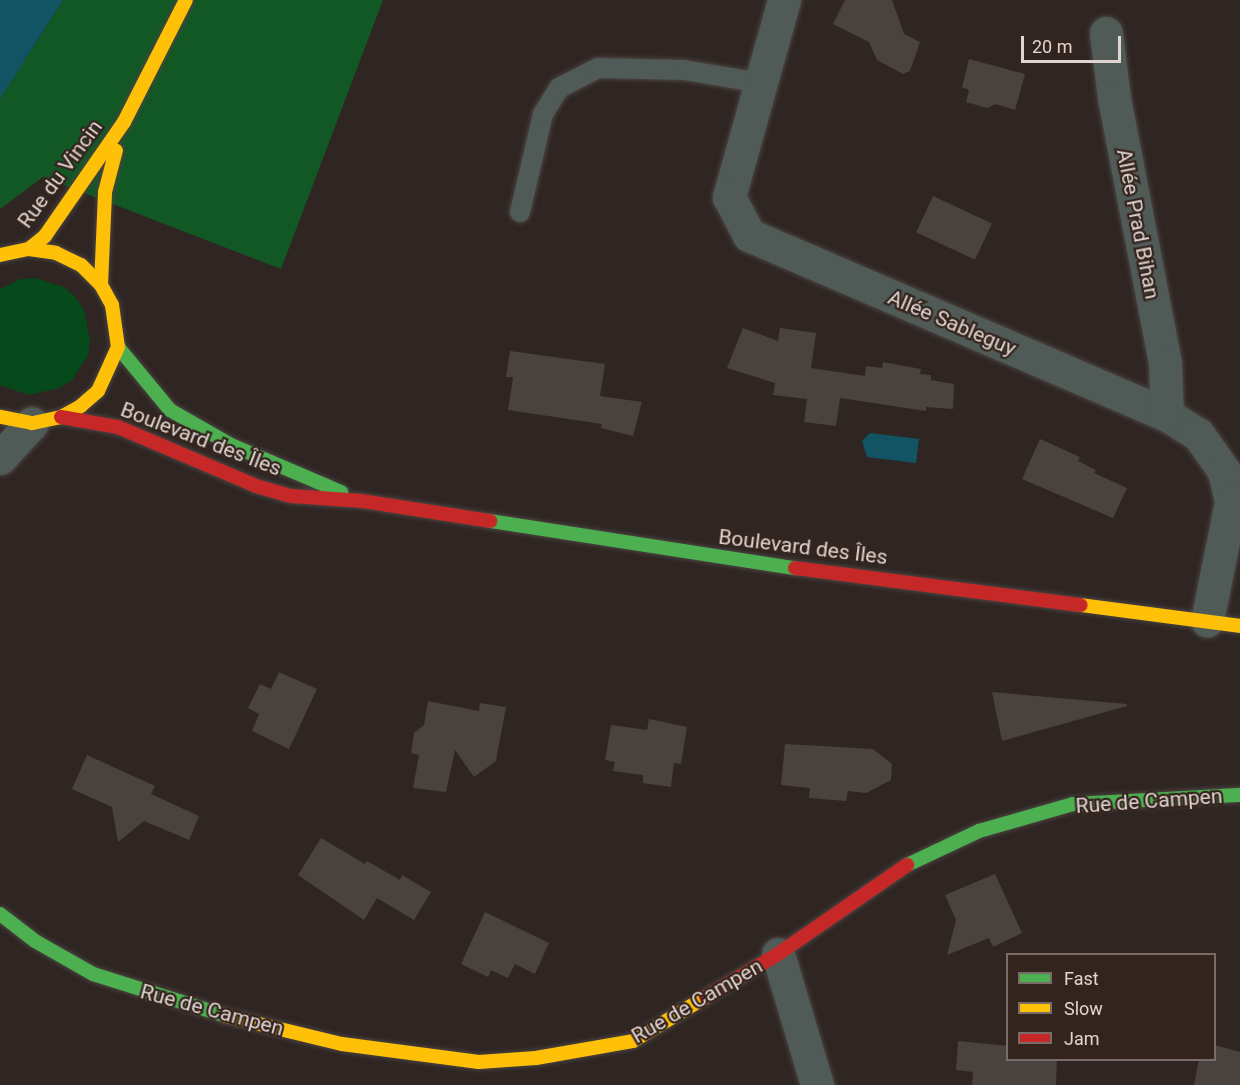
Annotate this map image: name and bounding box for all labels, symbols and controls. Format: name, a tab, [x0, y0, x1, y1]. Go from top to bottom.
scale bar	[1024, 24, 1124, 62]
text: 20 m	[1032, 36, 1072, 57]
street label: Rue du Vincin	[12, 115, 108, 233]
street label: Allée Prad Bihan	[1111, 147, 1165, 301]
street label: Allée Sableguy	[884, 285, 1020, 361]
street label: Boulevard des Îles	[117, 397, 285, 481]
street label: Boulevard des Îles	[717, 524, 889, 570]
street label: Rue de Campen	[1075, 783, 1223, 819]
street label: Rue de Campen	[627, 953, 767, 1049]
legend	[1006, 953, 1216, 1061]
text: Fast	[1064, 968, 1099, 989]
street label: Rue de Campen	[138, 979, 286, 1041]
text: Slow	[1064, 998, 1103, 1019]
text: Jam	[1064, 1028, 1100, 1049]

